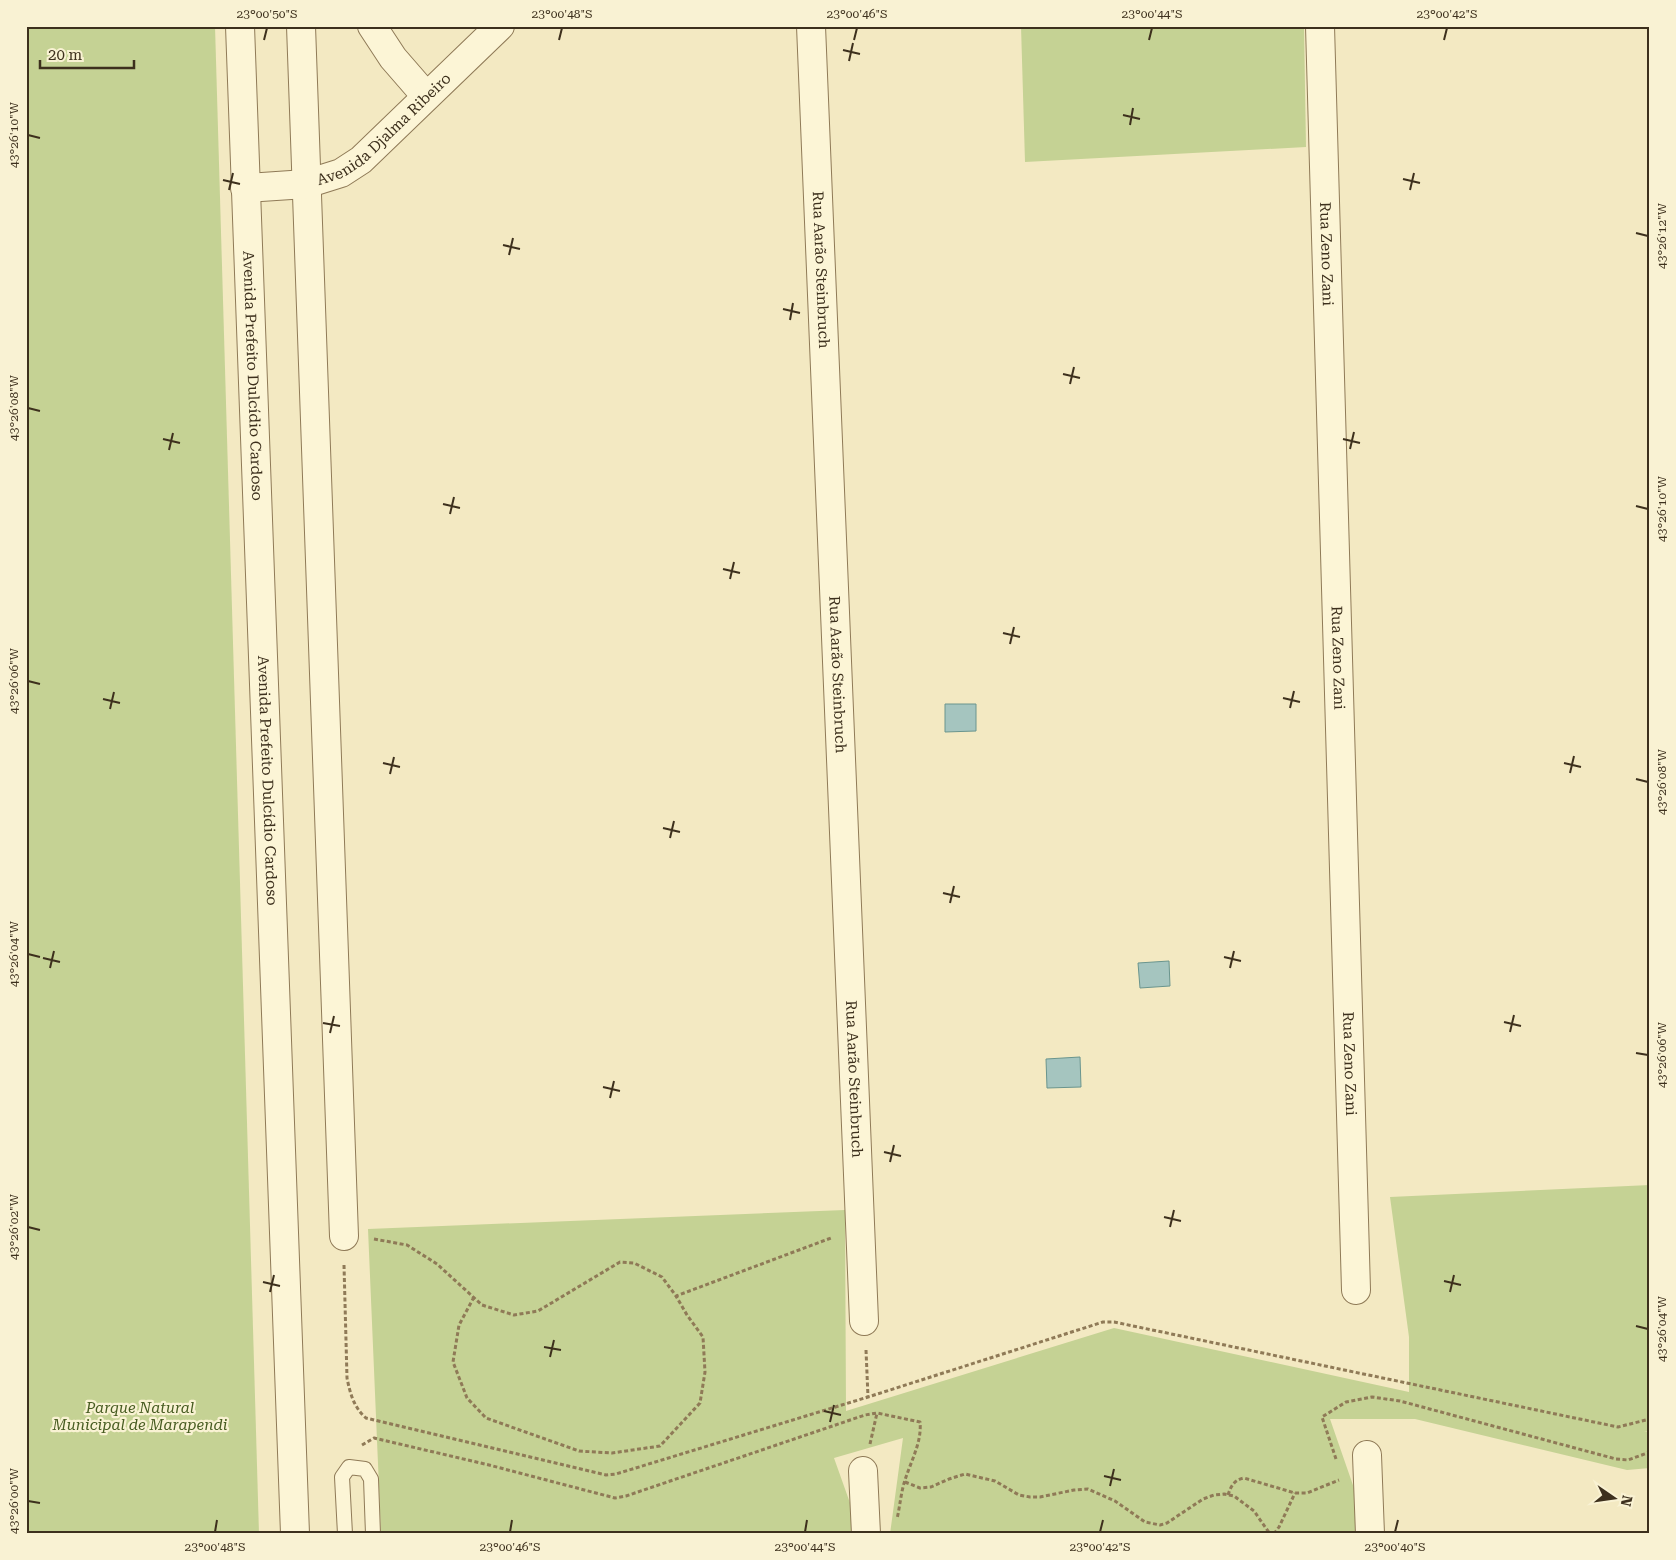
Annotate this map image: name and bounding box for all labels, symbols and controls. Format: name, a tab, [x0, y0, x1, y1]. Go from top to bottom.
text: 23°00'50"S	[237, 7, 297, 21]
text: 23°00'48"S	[532, 7, 592, 21]
text: 23°00'46"S	[827, 7, 887, 21]
text: 23°00'44"S	[1122, 7, 1182, 21]
text: 23°00'42"S	[1417, 7, 1477, 21]
scale bar	[40, 38, 134, 70]
text: 20 m	[48, 46, 83, 64]
street label: Avenida Djalma Ribeiro	[314, 69, 455, 189]
text: 43°26'10"W	[7, 101, 21, 168]
street label: Rua Aarão Steinbruch	[809, 191, 833, 349]
street label: Rua Zeno Zani	[1316, 202, 1337, 306]
text: 43°26'12"W	[1655, 202, 1669, 269]
street label: Avenida Prefeito Dulcídio Cardoso	[239, 250, 266, 501]
text: 43°26'08"W	[7, 374, 21, 441]
text: 43°26'10"W	[1655, 475, 1669, 542]
street label: Rua Aarão Steinbruch	[825, 595, 850, 754]
street label: Rua Zeno Zani	[1328, 606, 1348, 710]
text: 43°26'06"W	[7, 647, 21, 714]
street label: Avenida Prefeito Dulcídio Cardoso	[254, 655, 281, 906]
text: 43°26'08"W	[1655, 748, 1669, 815]
text: 43°26'04"W	[7, 920, 21, 987]
street label: Rua Aarão Steinbruch	[842, 1000, 866, 1159]
street label: Rua Zeno Zani	[1339, 1011, 1360, 1116]
text: 43°26'06"W	[1655, 1021, 1669, 1088]
text: 43°26'02"W	[7, 1193, 21, 1260]
text: 43°26'04"W	[1655, 1295, 1669, 1362]
park label: Parque Natural Municipal de Marapendi	[51, 1399, 228, 1434]
text: 43°26'00"W	[7, 1467, 21, 1534]
north arrow	[1588, 1472, 1638, 1522]
text: N	[1618, 1494, 1636, 1508]
text: 23°00'48"S	[185, 1540, 245, 1554]
text: 23°00'46"S	[480, 1540, 540, 1554]
text: 23°00'44"S	[775, 1540, 835, 1554]
text: 23°00'42"S	[1070, 1540, 1130, 1554]
text: 23°00'40"S	[1365, 1540, 1425, 1554]

